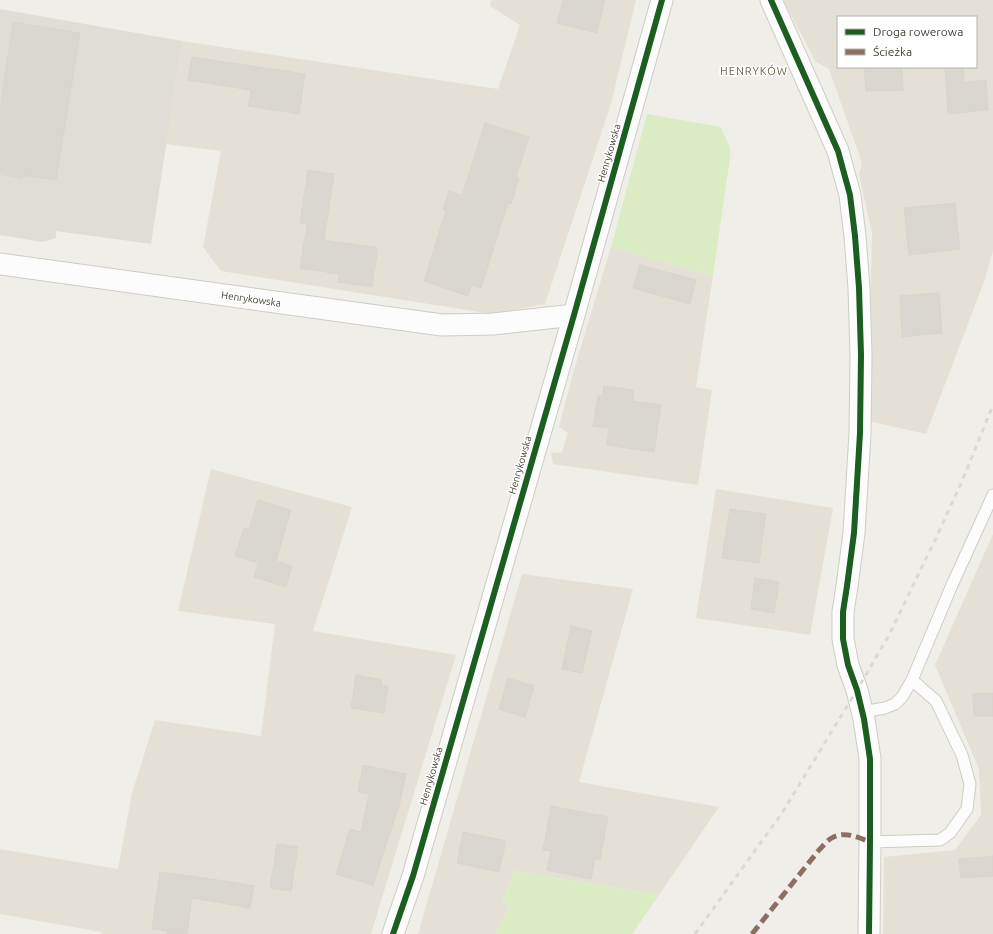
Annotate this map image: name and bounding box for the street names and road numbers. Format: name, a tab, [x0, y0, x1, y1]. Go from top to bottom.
street label: Henrykowska	[595, 123, 623, 183]
street label: Henrykowska	[221, 289, 281, 309]
street label: Henrykowska	[506, 435, 534, 495]
street label: Henrykowska	[417, 746, 445, 806]

